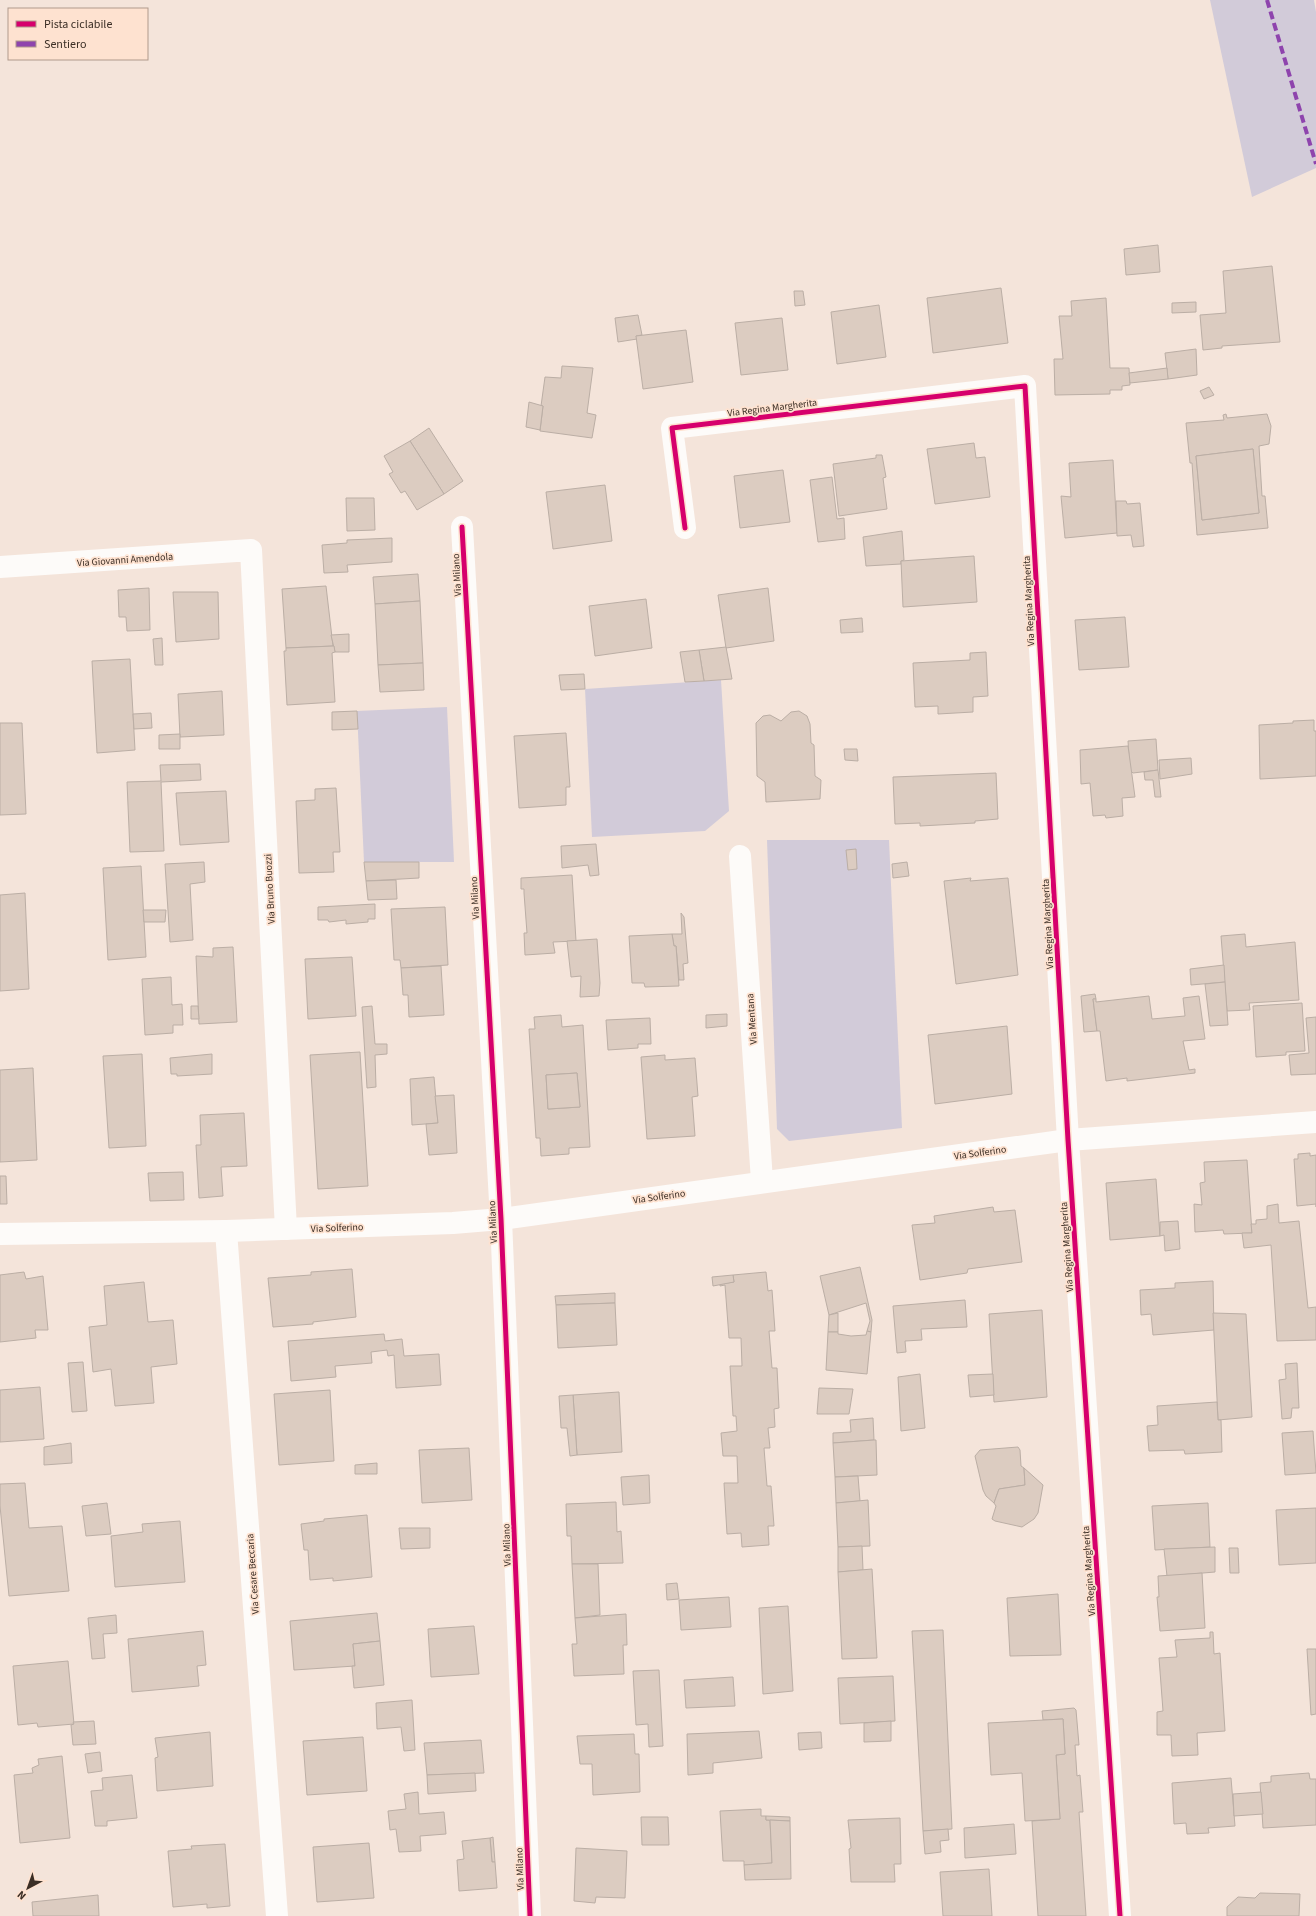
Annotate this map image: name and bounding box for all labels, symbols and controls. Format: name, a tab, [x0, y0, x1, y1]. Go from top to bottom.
legend	[8, 8, 148, 60]
text: Pista ciclabile	[44, 16, 112, 33]
text: Sentiero	[44, 36, 86, 53]
street label: Via Regina Margherita	[726, 396, 818, 420]
street label: Via Giovanni Amendola	[77, 550, 174, 570]
street label: Via Milano	[449, 553, 465, 597]
street label: Via Regina Margherita	[1020, 555, 1038, 646]
street label: Via Bruno Buozzi	[261, 854, 279, 924]
street label: Via Milano	[467, 876, 483, 920]
street label: Via Regina Margherita	[1039, 878, 1057, 969]
street label: Via Mentana	[743, 993, 761, 1045]
street label: Via Solferino	[953, 1142, 1007, 1164]
street label: Via Solferino	[632, 1186, 686, 1208]
street label: Via Milano	[485, 1200, 501, 1244]
street label: Via Regina Margherita	[1057, 1201, 1077, 1292]
street label: Via Solferino	[311, 1220, 364, 1236]
street label: Via Milano	[499, 1523, 515, 1567]
street label: Via Regina Margherita	[1079, 1525, 1099, 1616]
street label: Via Cesare Beccaria	[243, 1533, 263, 1615]
street label: Via Milano	[512, 1847, 528, 1891]
north arrow	[8, 1868, 48, 1908]
text: N	[14, 1887, 29, 1903]

